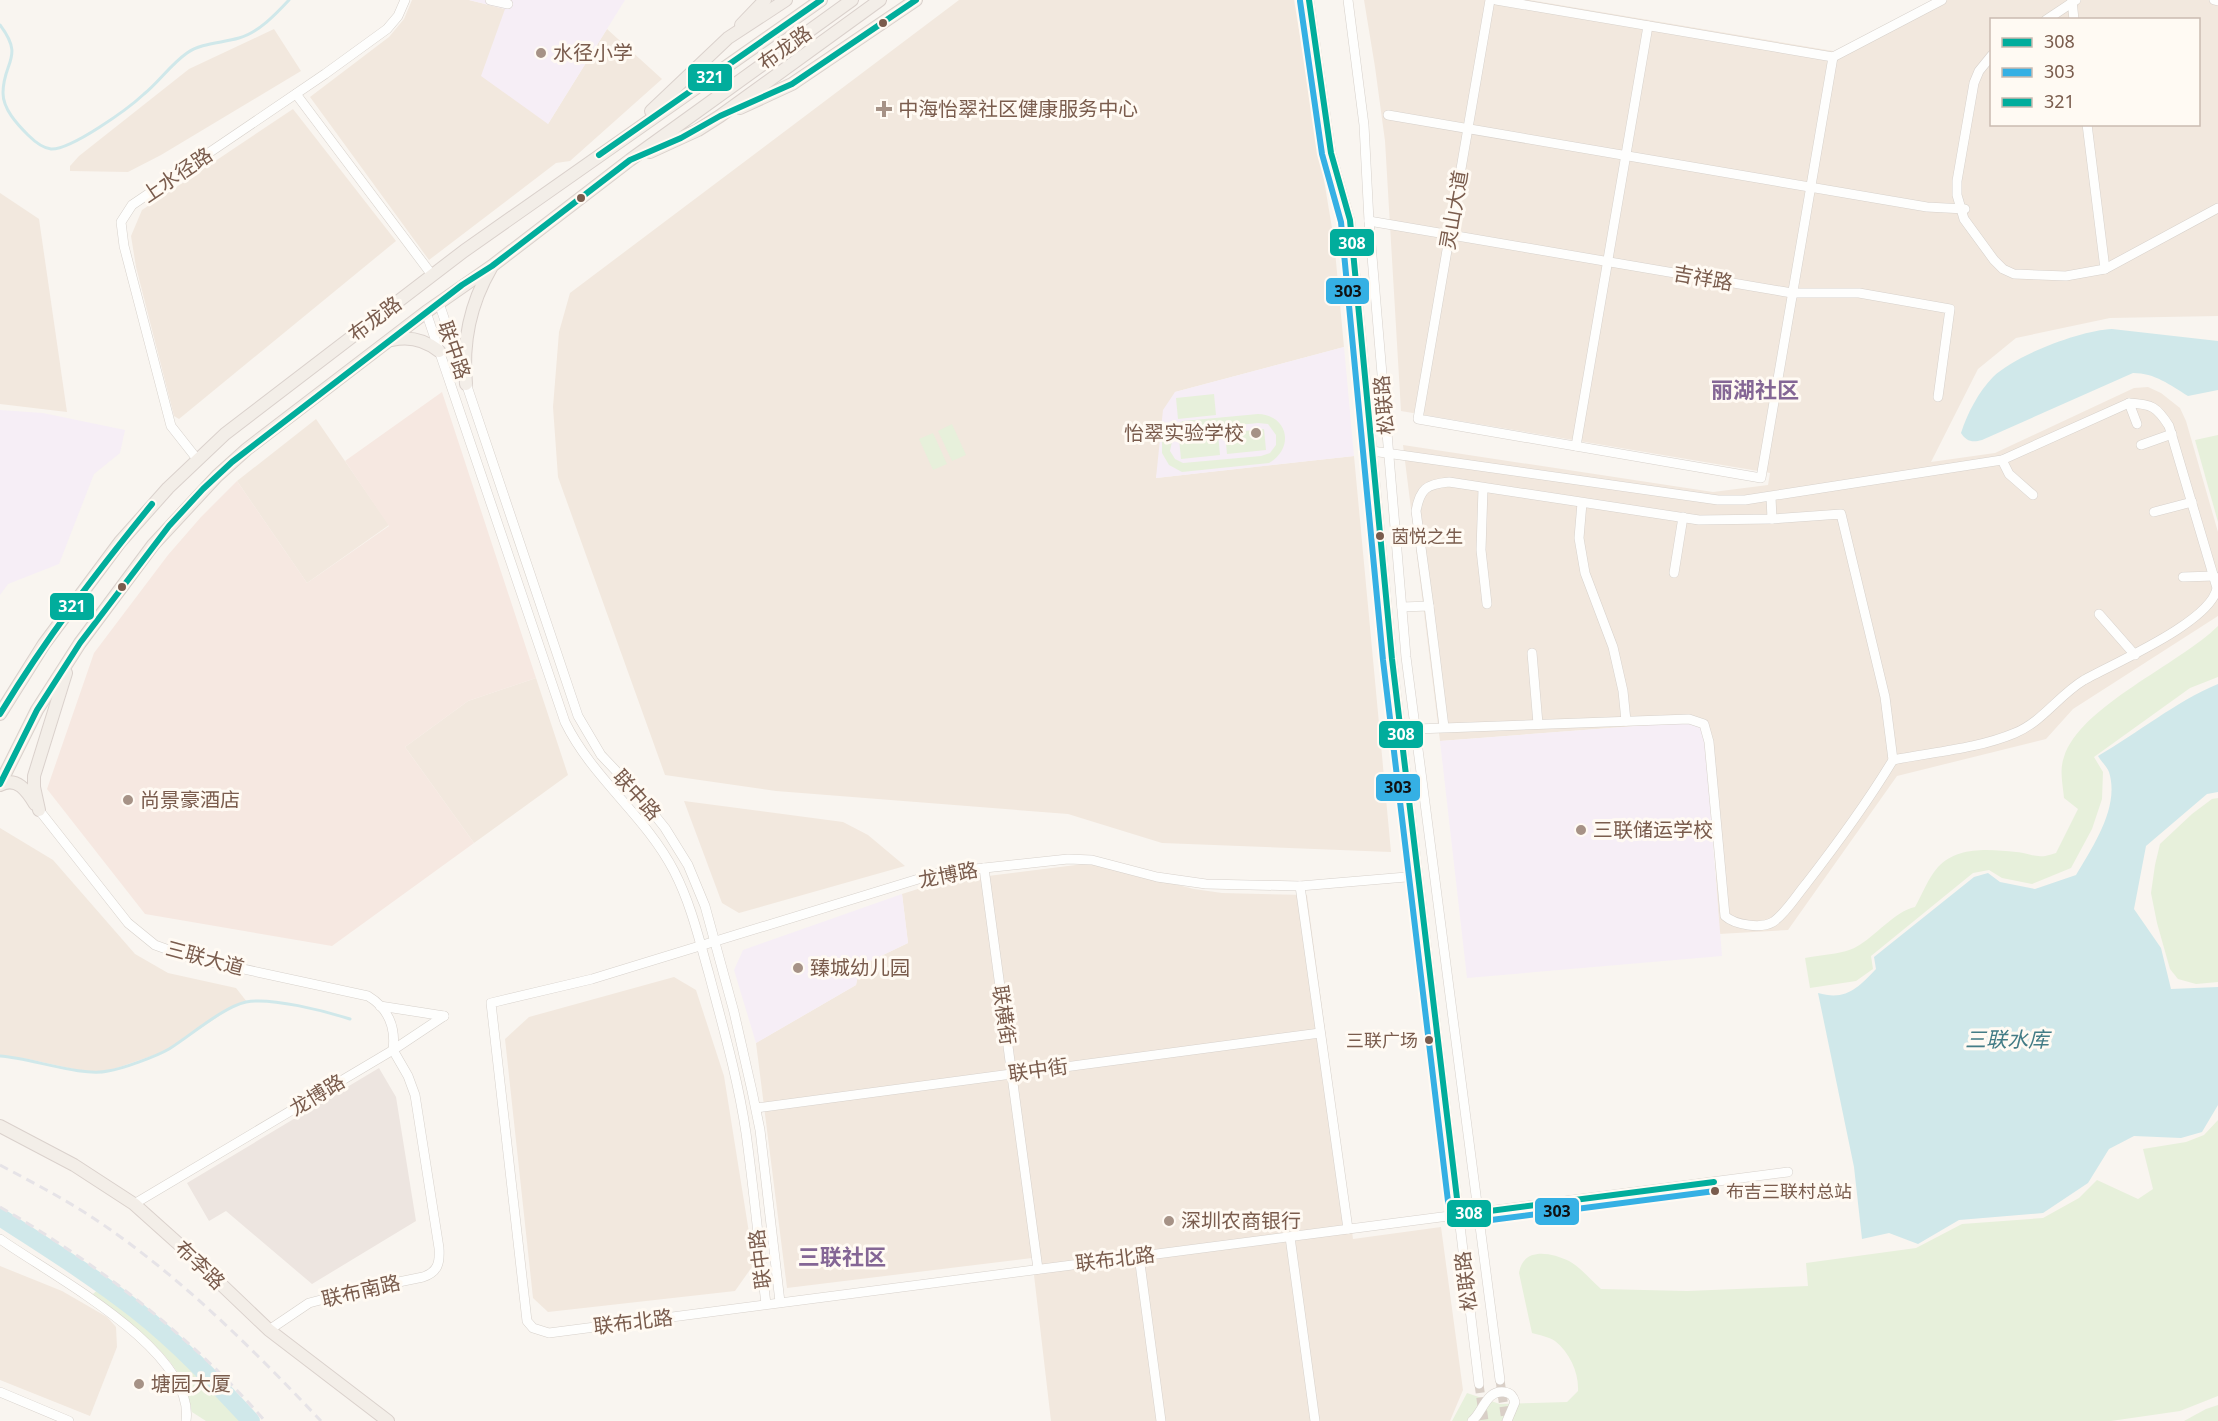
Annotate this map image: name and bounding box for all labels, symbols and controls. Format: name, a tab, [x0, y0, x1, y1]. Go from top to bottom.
unlabelled marker	[877, 17, 889, 29]
legend	[1990, 18, 2200, 126]
street label: 布龙路	[753, 19, 817, 76]
text: 308	[2044, 29, 2075, 53]
place label: 水径小学	[553, 39, 633, 66]
marker: 水径小学	[534, 46, 548, 60]
text: 303	[2044, 59, 2075, 83]
line badge: 321	[687, 63, 733, 92]
text: 321	[696, 66, 724, 88]
text: 321	[2044, 89, 2075, 113]
place label: 中海怡翠社区健康服务中心	[898, 95, 1138, 122]
marker: 中海怡翠社区健康服务中心	[875, 100, 893, 118]
street label: 上水径路	[136, 141, 217, 208]
street label: 灵山大道	[1433, 168, 1474, 252]
unlabelled marker	[575, 192, 587, 204]
line badge: 308	[1329, 228, 1375, 257]
text: 308	[1338, 232, 1366, 254]
street label: 吉祥路	[1671, 259, 1735, 296]
line badge: 303	[1325, 277, 1370, 305]
text: 303	[1334, 280, 1362, 302]
street label: 布龙路	[343, 290, 407, 347]
street label: 联中路	[432, 317, 477, 383]
street label: 松联路	[1367, 374, 1400, 436]
district label: 丽湖社区	[1711, 374, 1799, 404]
place label: 怡翠实验学校	[1124, 419, 1244, 446]
marker: 怡翠实验学校	[1249, 426, 1263, 440]
place label: 茵悦之生	[1391, 524, 1463, 548]
marker: 茵悦之生	[1374, 530, 1386, 542]
unlabelled marker	[116, 581, 128, 593]
line badge: 321	[49, 592, 95, 621]
text: 321	[58, 595, 86, 617]
line badge: 308	[1378, 720, 1424, 749]
text: 308	[1387, 723, 1415, 745]
street label: 联中路	[607, 763, 667, 826]
line badge: 303	[1375, 773, 1421, 802]
text: 303	[1384, 776, 1412, 798]
place label: 尚景豪酒店	[140, 786, 240, 813]
marker: 尚景豪酒店	[121, 793, 135, 807]
place label: 三联储运学校	[1593, 816, 1713, 843]
marker: 三联储运学校	[1574, 823, 1588, 837]
street label: 龙博路	[916, 856, 980, 893]
street label: 三联大道	[163, 934, 247, 981]
place label: 臻城幼儿园	[810, 954, 910, 981]
marker: 臻城幼儿园	[791, 961, 805, 975]
street label: 联横街	[987, 983, 1022, 1047]
water label: 三联水库	[1965, 1025, 2052, 1053]
place label: 三联广场	[1346, 1028, 1418, 1052]
marker: 三联广场	[1423, 1034, 1435, 1046]
street label: 联中街	[1006, 1052, 1070, 1087]
street label: 龙博路	[284, 1068, 349, 1122]
place label: 布吉三联村总站	[1726, 1179, 1852, 1203]
marker: 布吉三联村总站	[1709, 1185, 1721, 1197]
line badge: 303	[1534, 1197, 1580, 1226]
line badge: 308	[1446, 1199, 1492, 1228]
text: 303	[1543, 1200, 1571, 1222]
text: 308	[1455, 1202, 1483, 1224]
place label: 深圳农商银行	[1181, 1207, 1301, 1234]
marker: 深圳农商银行	[1162, 1214, 1176, 1228]
street label: 联中路	[742, 1228, 777, 1290]
street label: 布李路	[169, 1234, 231, 1295]
street label: 联布北路	[1074, 1240, 1156, 1277]
district label: 三联社区	[798, 1241, 886, 1271]
street label: 松联路	[1448, 1250, 1483, 1312]
street label: 联布南路	[319, 1268, 403, 1313]
street label: 联布北路	[592, 1303, 674, 1340]
place label: 塘园大厦	[151, 1370, 231, 1397]
marker: 塘园大厦	[132, 1377, 146, 1391]

